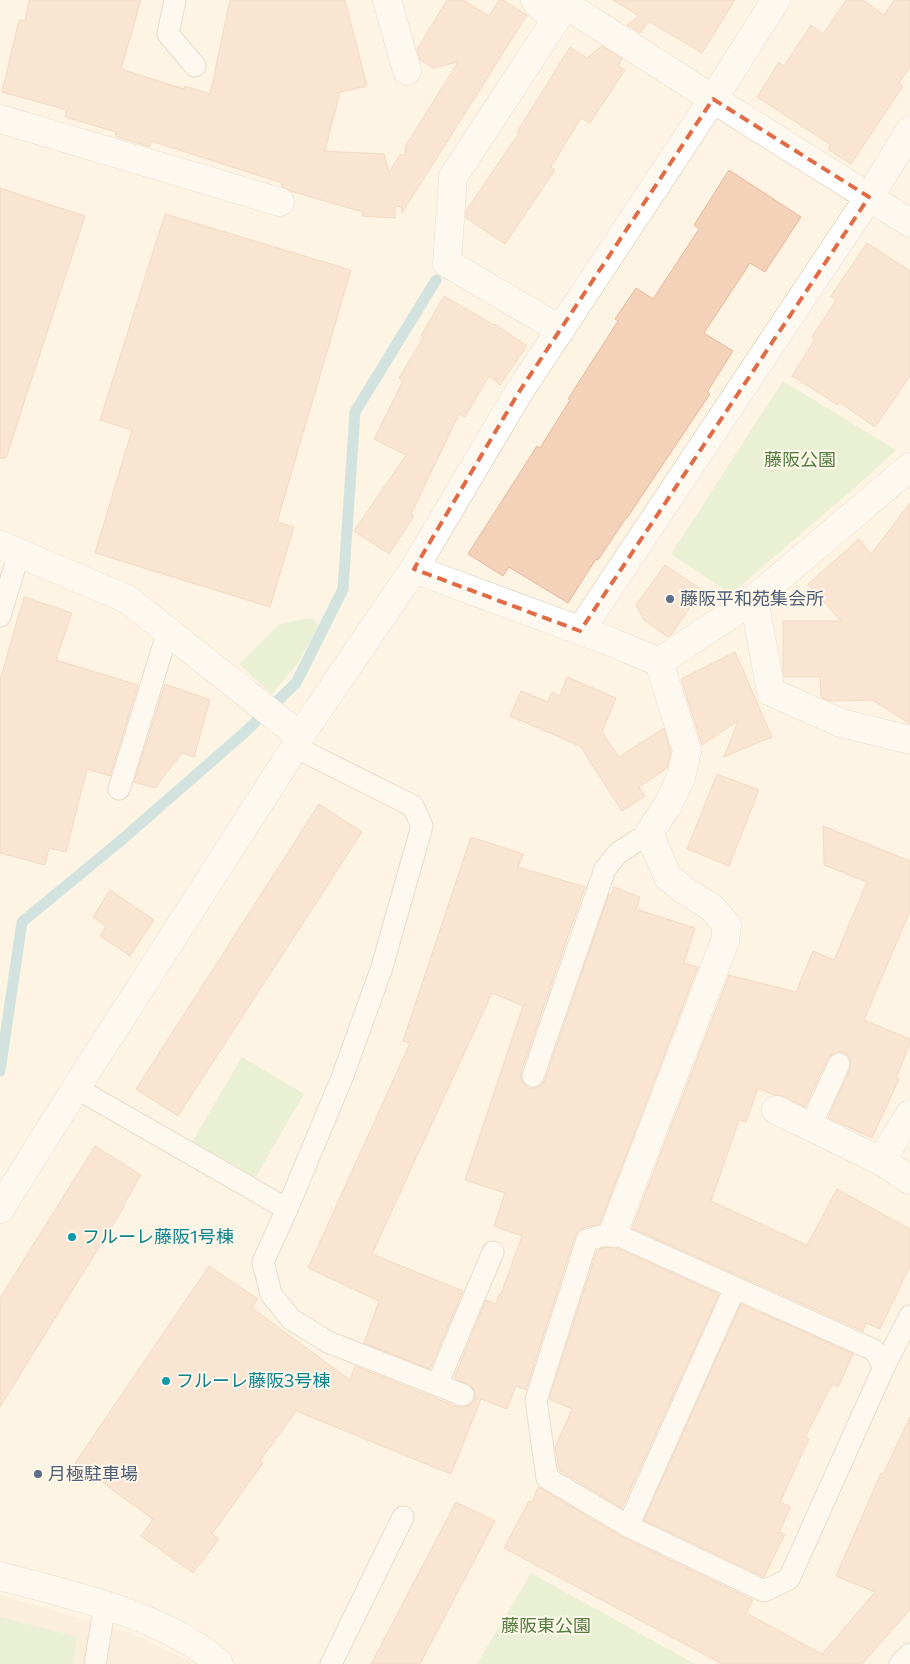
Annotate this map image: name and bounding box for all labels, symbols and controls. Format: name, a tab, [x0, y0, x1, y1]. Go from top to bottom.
park label: 藤阪公園	[764, 448, 836, 470]
place label: 藤阪平和苑集会所	[680, 587, 824, 609]
marker: 藤阪平和苑集会所	[664, 593, 676, 605]
place label: フルーレ藤阪1号棟	[82, 1225, 234, 1247]
marker: フルーレ藤阪1号棟	[66, 1231, 78, 1243]
place label: フルーレ藤阪3号棟	[176, 1369, 330, 1391]
marker: フルーレ藤阪3号棟	[160, 1375, 172, 1387]
place label: 月極駐車場	[48, 1462, 138, 1484]
marker: 月極駐車場	[32, 1468, 44, 1480]
park label: 藤阪東公園	[501, 1614, 591, 1636]

